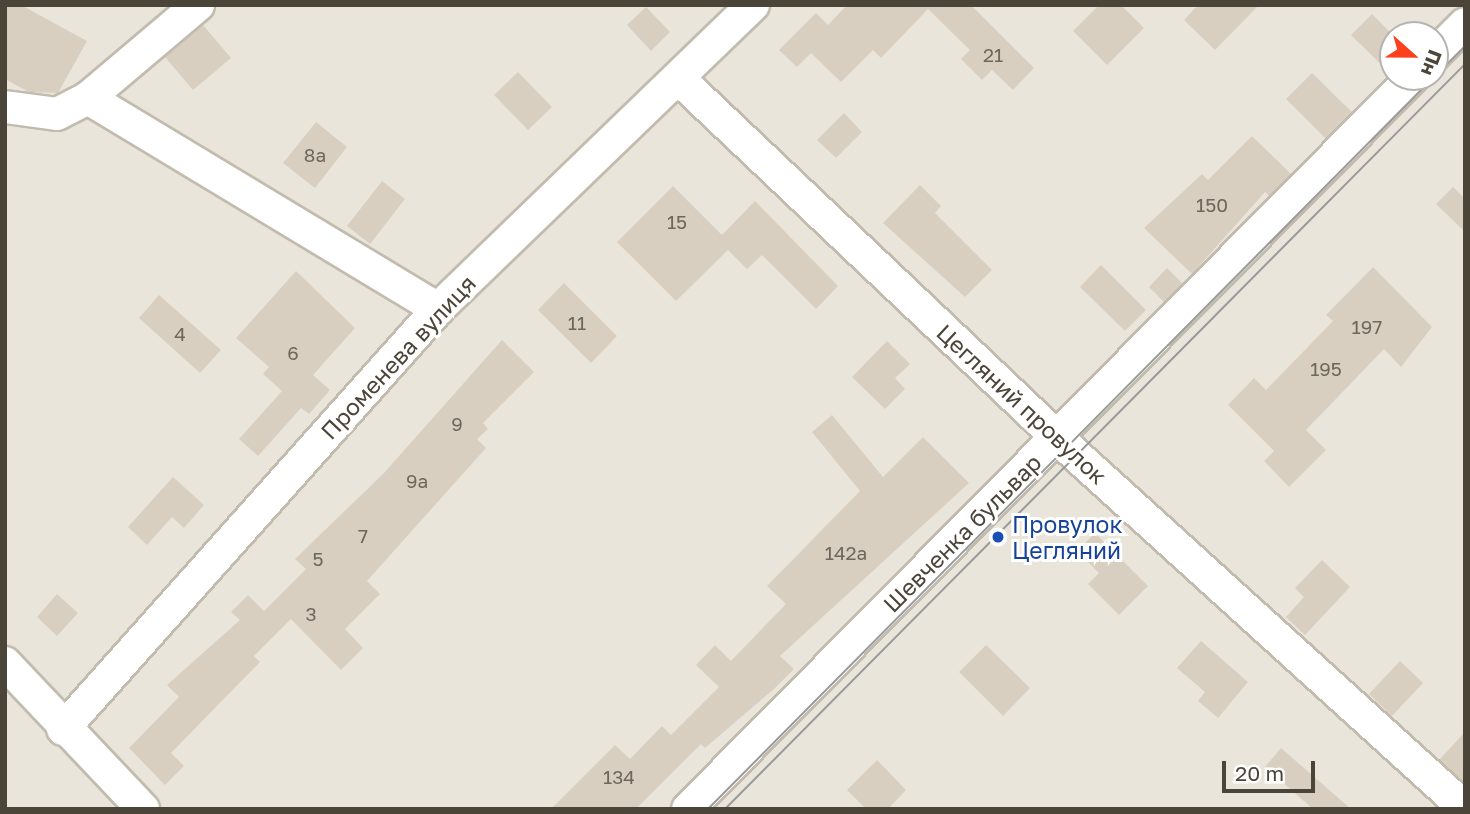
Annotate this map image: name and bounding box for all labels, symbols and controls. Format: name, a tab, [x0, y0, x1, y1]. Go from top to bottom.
north arrow	[1379, 21, 1449, 91]
house number: 21	[983, 44, 1003, 66]
text: Пн	[1417, 47, 1448, 79]
house number: 8а	[304, 144, 326, 166]
house number: 150	[1196, 194, 1228, 216]
house number: 15	[667, 211, 687, 233]
street label: Променева вулиця	[315, 269, 481, 445]
house number: 11	[568, 312, 586, 334]
house number: 197	[1352, 316, 1382, 338]
street label: Цегляний провулок	[931, 318, 1113, 490]
house number: 4	[174, 323, 186, 345]
house number: 6	[287, 342, 299, 364]
house number: 195	[1310, 358, 1342, 380]
house number: 9	[451, 413, 463, 435]
street label: Шевченка бульвар	[877, 448, 1047, 618]
house number: 9а	[406, 470, 428, 492]
place label: Провулок Цегляний	[1012, 510, 1123, 564]
house number: 7	[358, 525, 368, 547]
marker: Провулок Цегляний	[990, 529, 1006, 545]
house number: 142а	[825, 542, 867, 564]
house number: 5	[312, 548, 324, 570]
house number: 3	[305, 603, 317, 625]
scale bar	[1225, 748, 1318, 792]
text: 20 m	[1235, 760, 1284, 786]
house number: 134	[603, 766, 635, 788]

